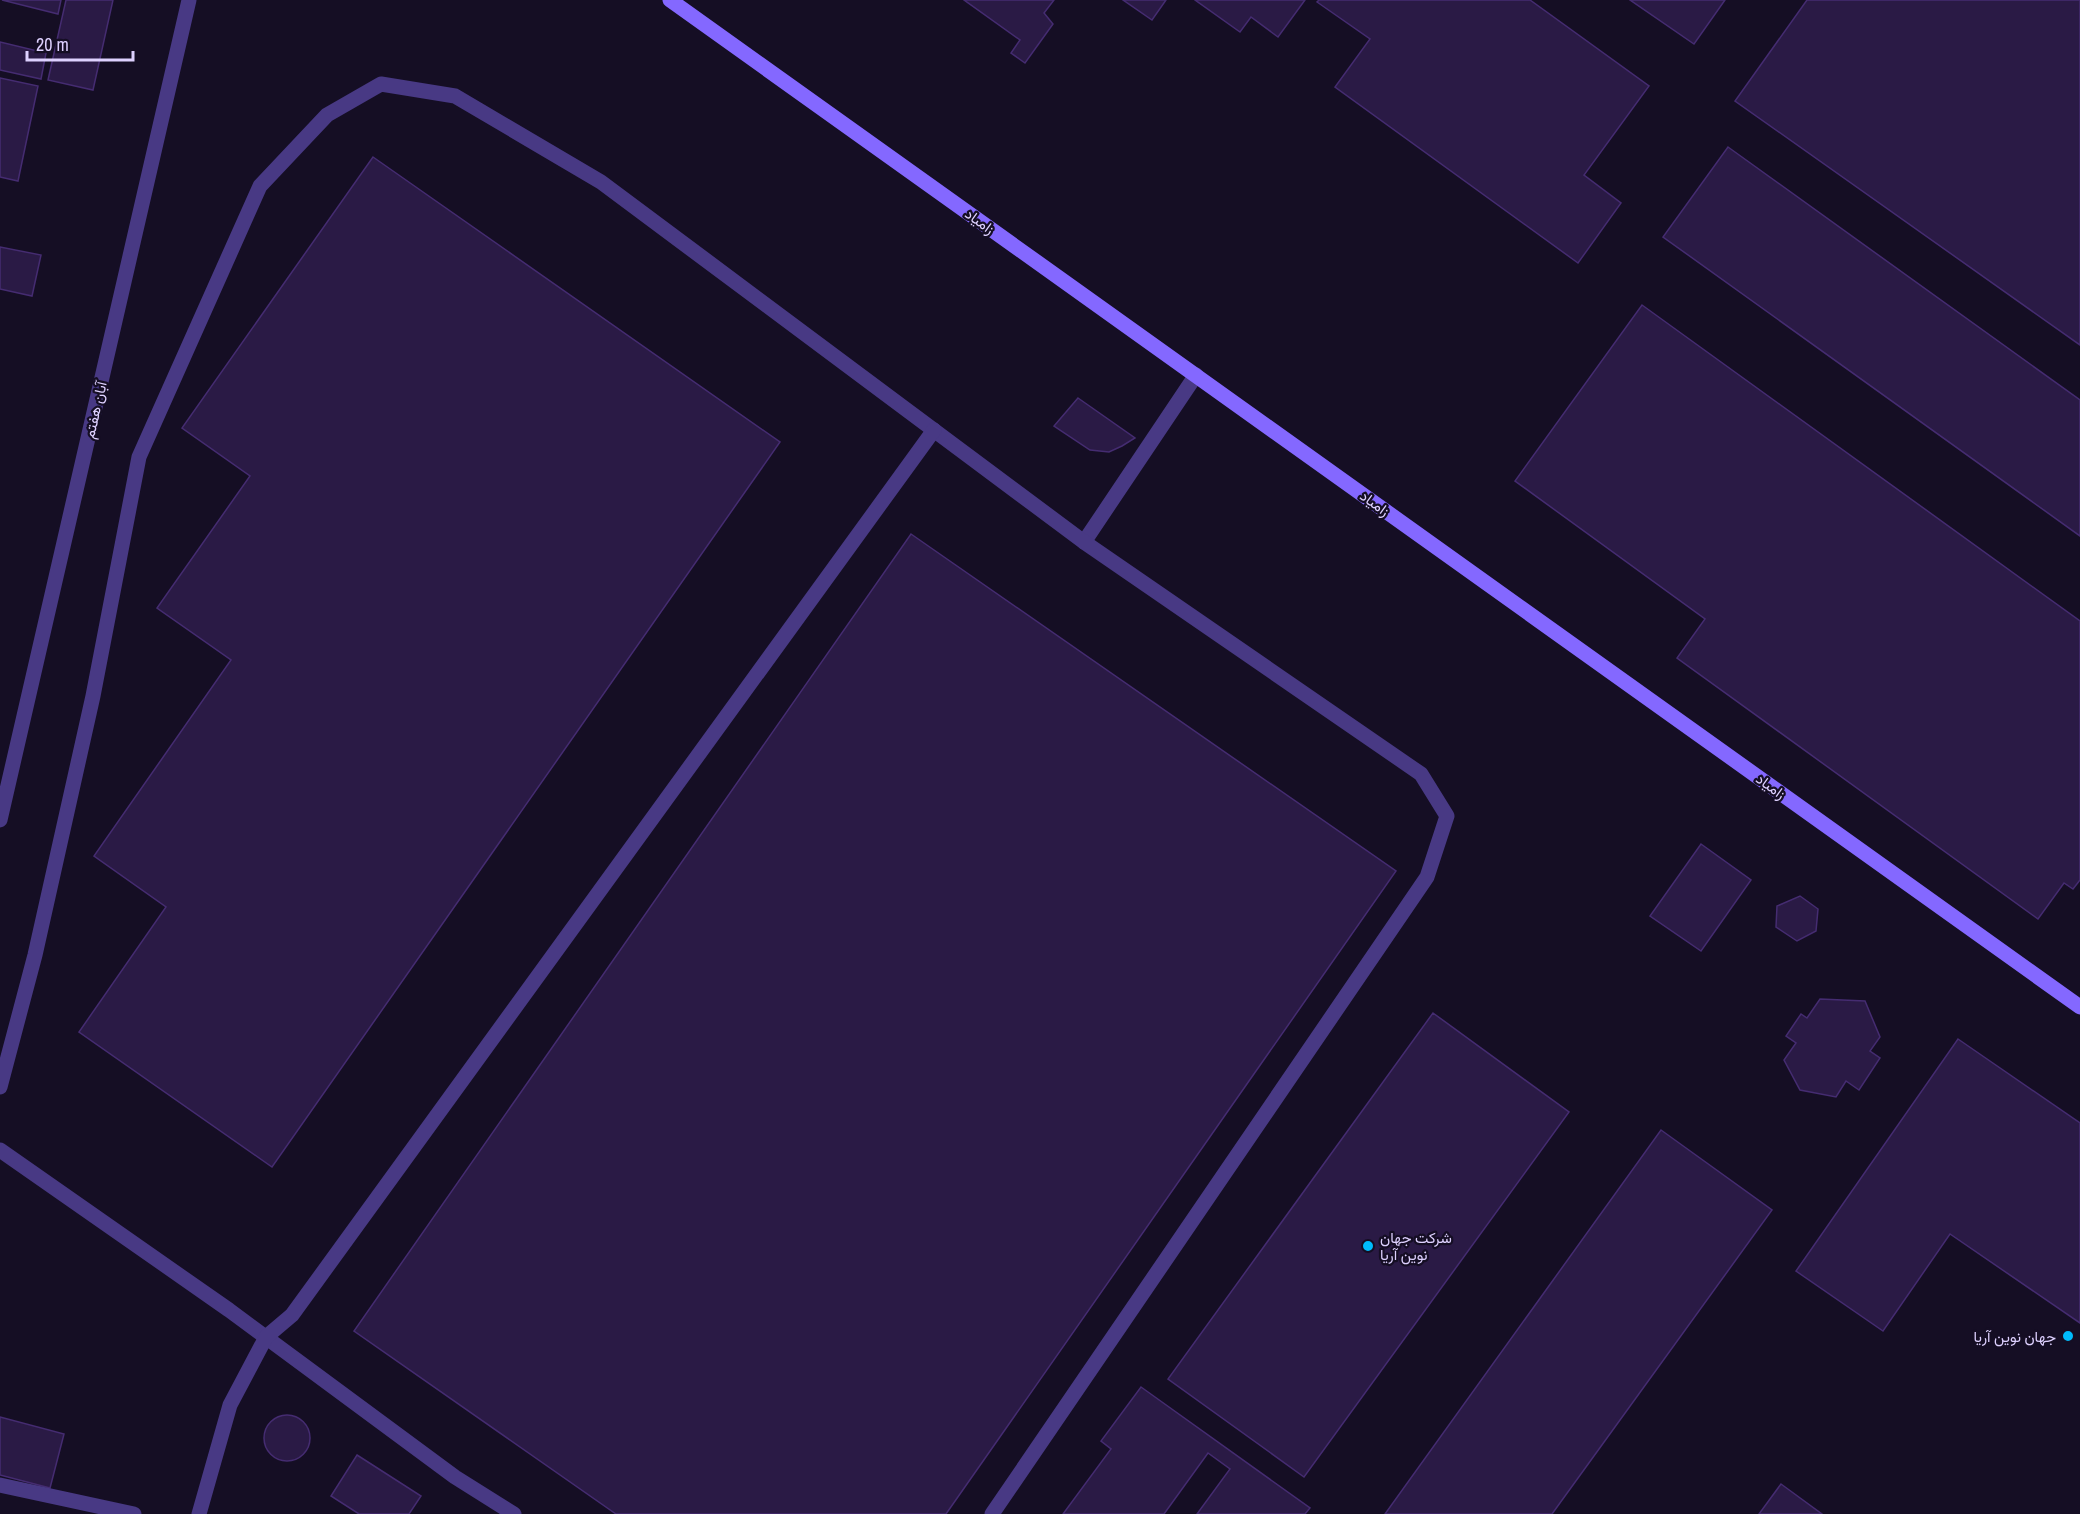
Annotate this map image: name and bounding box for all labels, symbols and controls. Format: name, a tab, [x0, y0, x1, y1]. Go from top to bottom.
scale bar	[27, 24, 134, 62]
text: 20 m	[36, 32, 69, 57]
street label: زامیاد	[961, 203, 999, 239]
street label: آبان هفتم	[78, 378, 112, 441]
street label: زامیاد	[1356, 485, 1394, 521]
street label: زامیاد	[1752, 768, 1790, 804]
place label: شرکت جهان نوین آریا	[1380, 1227, 1452, 1265]
marker: شرکت جهان نوین آریا	[1361, 1239, 1375, 1253]
place label: جهان نوین آریا	[1973, 1326, 2056, 1347]
marker: جهان نوین آریا	[2061, 1329, 2075, 1343]

